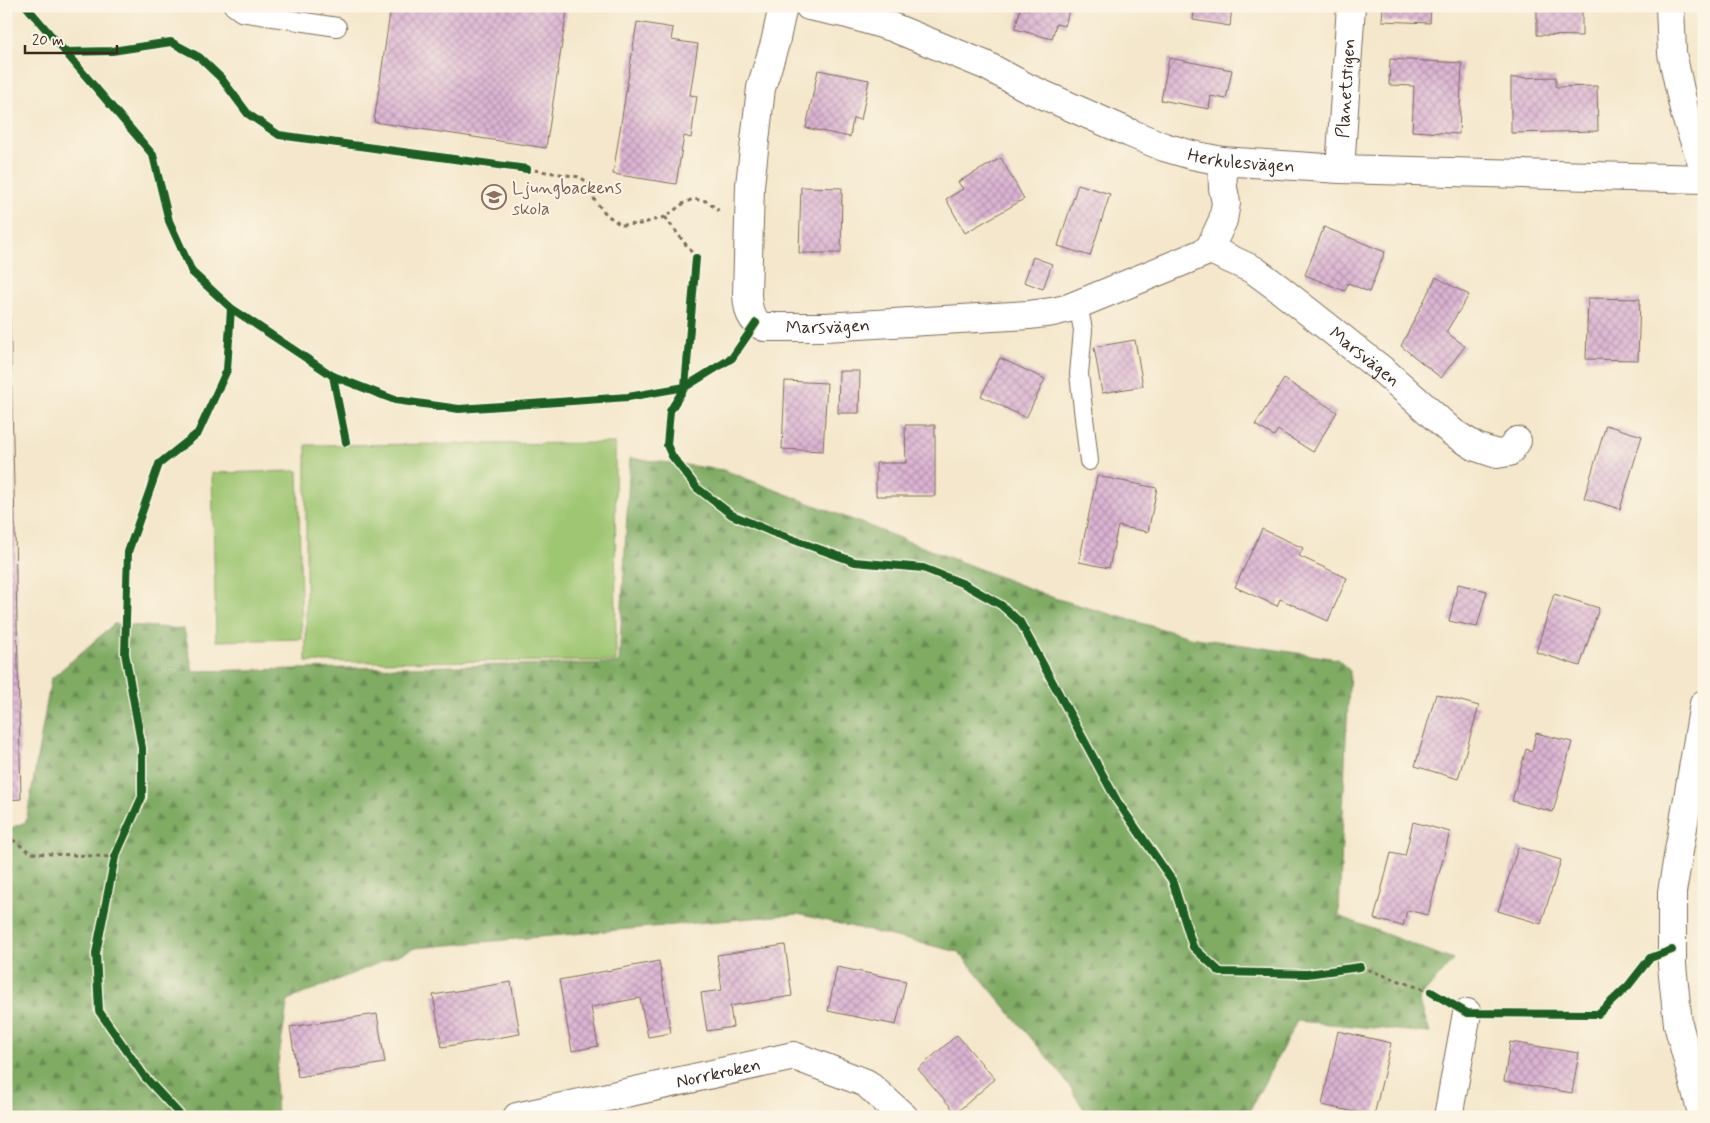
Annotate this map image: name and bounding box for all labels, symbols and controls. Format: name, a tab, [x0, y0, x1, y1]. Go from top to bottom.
scale bar	[25, 22, 118, 54]
text: 20 m	[32, 31, 64, 51]
street label: Planetstigen	[1331, 38, 1362, 139]
street label: Herkulesvägen	[1185, 143, 1295, 179]
place label: Ljungbackens skola	[512, 176, 622, 221]
school or university icon: Ljungbackens skola	[481, 184, 507, 210]
street label: Marsvägen	[786, 313, 871, 340]
street label: Marsvägen	[1324, 322, 1405, 393]
street label: Norrkroken	[674, 1053, 763, 1095]

